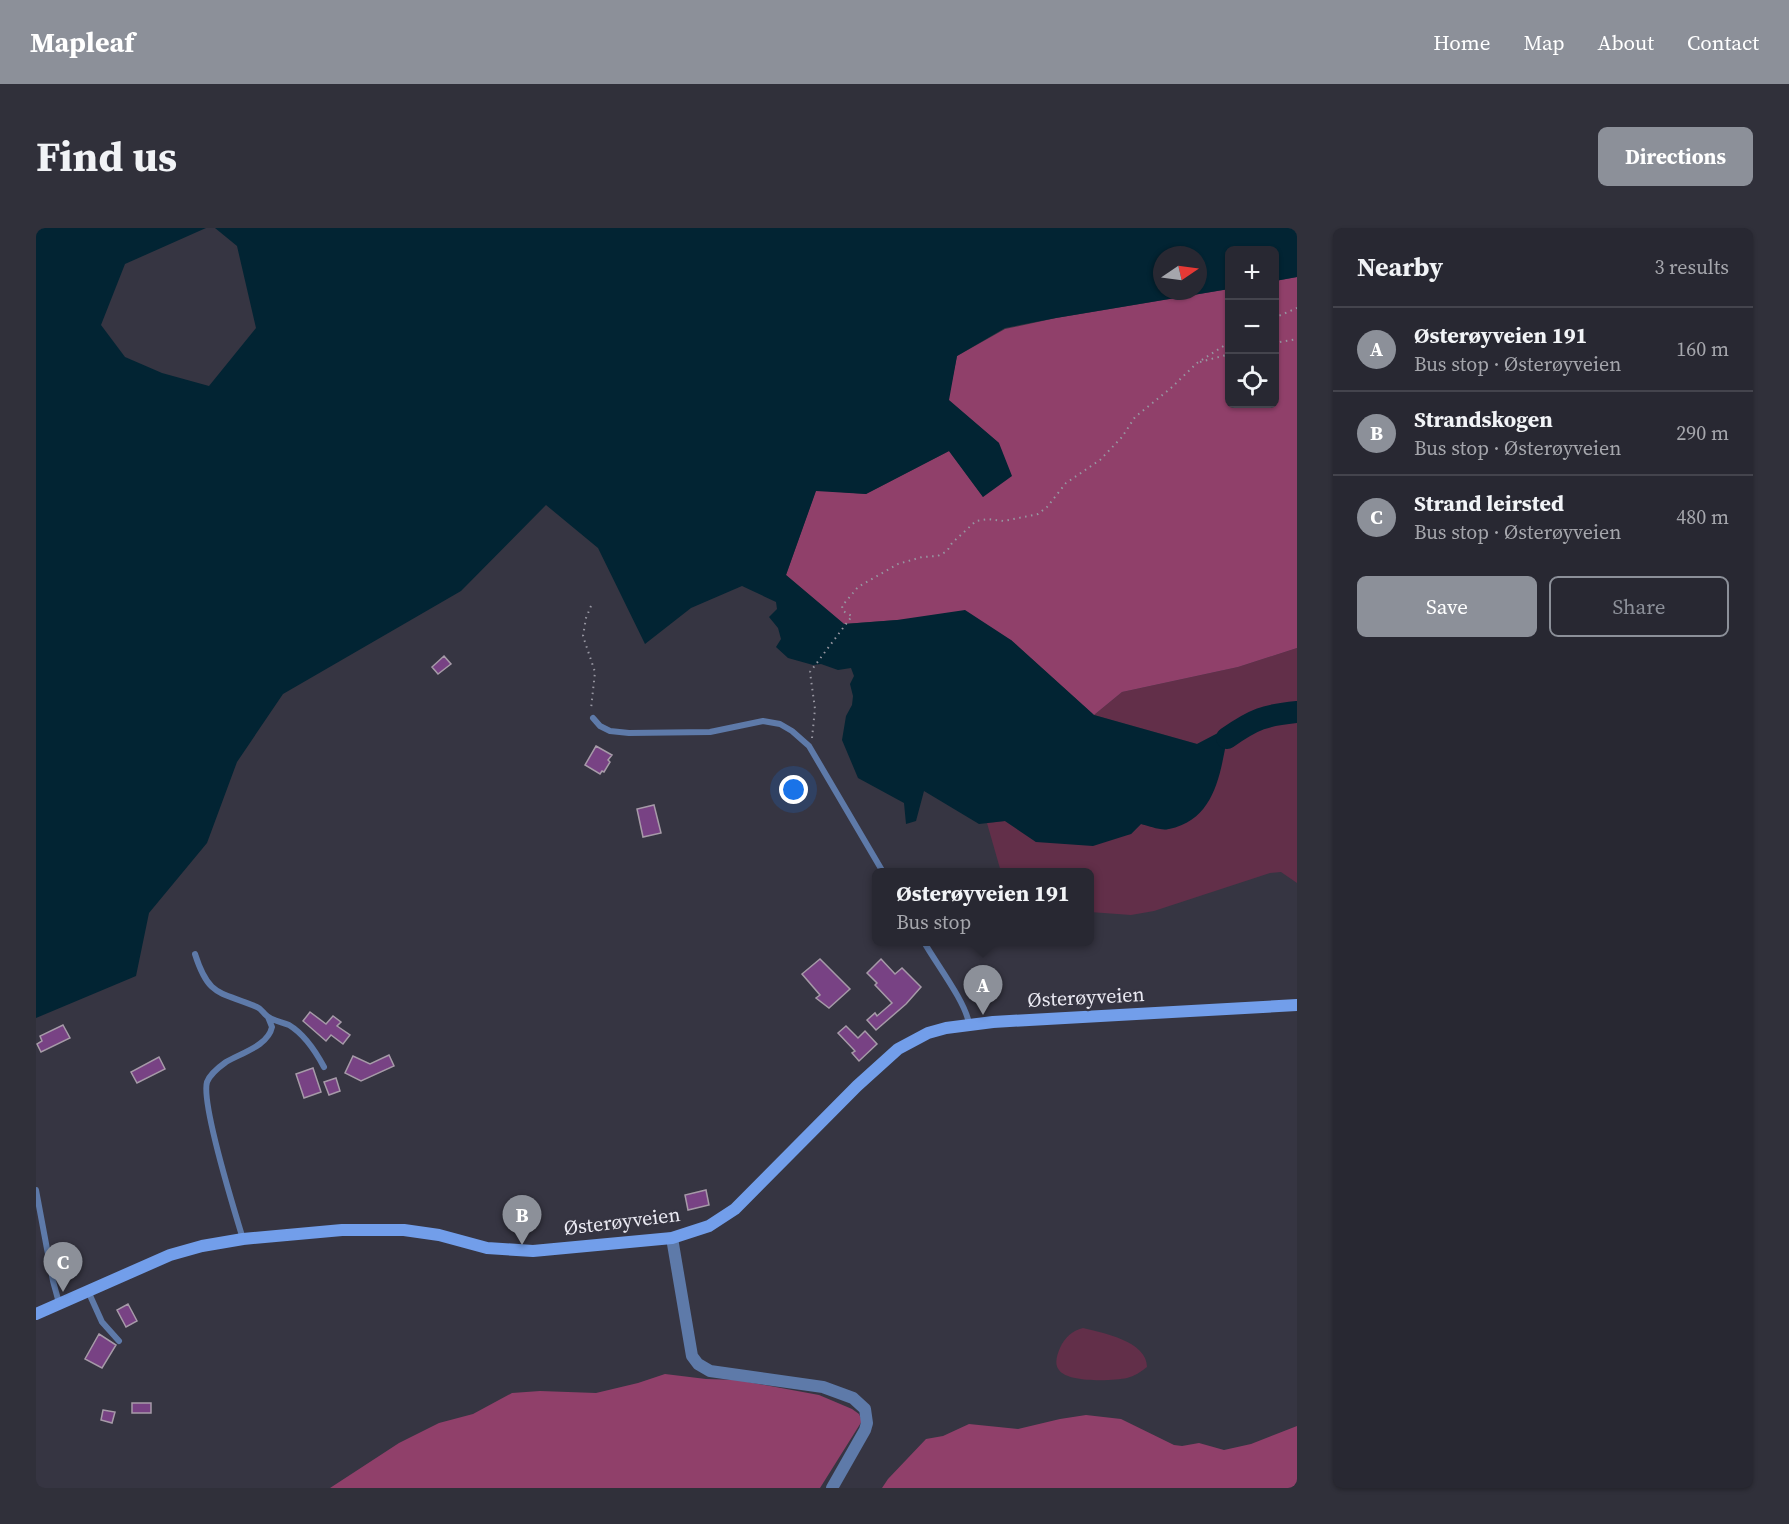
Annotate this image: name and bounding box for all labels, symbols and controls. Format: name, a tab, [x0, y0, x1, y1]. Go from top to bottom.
text: Mapleaf	[30, 23, 134, 61]
text: Home	[1433, 28, 1491, 57]
text: Map	[1524, 28, 1565, 57]
text: About	[1598, 28, 1654, 57]
text: Contact	[1687, 28, 1759, 57]
text: Find us	[36, 127, 177, 185]
button: Directions	[1598, 127, 1753, 186]
north arrow	[1153, 246, 1207, 300]
map controls	[1225, 246, 1279, 408]
button: +	[1225, 246, 1279, 300]
text: Nearby	[1357, 249, 1443, 285]
text: 3 results	[1654, 253, 1729, 281]
button: −	[1225, 300, 1279, 354]
text: Østerøyveien 191	[1414, 320, 1588, 350]
text: A	[1370, 335, 1383, 363]
text: 160 m	[1676, 335, 1729, 363]
text: Bus stop · Østerøyveien	[1414, 350, 1621, 378]
button: locate	[1225, 354, 1279, 408]
text: Strandskogen	[1414, 404, 1553, 434]
text: B	[1370, 419, 1383, 447]
text: 290 m	[1676, 419, 1729, 447]
text: Bus stop · Østerøyveien	[1414, 434, 1621, 462]
text: Strand leirsted	[1414, 488, 1564, 518]
text: C	[1370, 503, 1383, 531]
text: 480 m	[1676, 503, 1729, 531]
text: Bus stop · Østerøyveien	[1414, 518, 1621, 546]
button: Save	[1357, 576, 1537, 637]
button: Share	[1549, 576, 1729, 637]
your location	[779, 775, 808, 804]
popup	[872, 868, 1094, 946]
text: Østerøyveien 191	[896, 878, 1070, 908]
text: Bus stop	[896, 908, 971, 936]
pin: A	[964, 966, 1002, 1015]
street label: Østerøyveien	[1027, 980, 1145, 1014]
pin: B	[502, 1196, 542, 1245]
street label: Østerøyveien	[562, 1200, 682, 1242]
pin: C	[44, 1242, 82, 1292]

